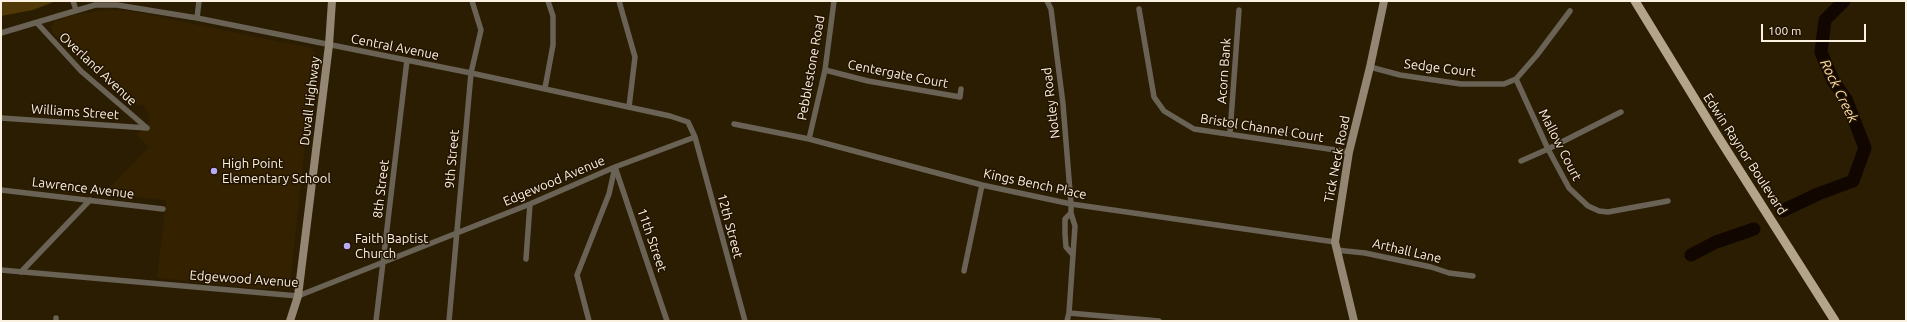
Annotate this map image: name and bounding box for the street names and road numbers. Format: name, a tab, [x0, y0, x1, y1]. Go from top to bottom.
street label: Pebblestone Road	[794, 14, 828, 122]
street label: Overland Avenue	[56, 29, 140, 109]
street label: Central Avenue	[350, 31, 440, 63]
street label: Acorn Bank	[1214, 37, 1234, 105]
street label: Duvall Highway	[297, 56, 323, 146]
street label: Sedge Court	[1403, 56, 1477, 80]
street label: Centergate Court	[846, 57, 950, 91]
street label: Notley Road	[1039, 66, 1063, 140]
street label: Edwin Raynor Boulevard	[1700, 90, 1790, 218]
street label: Williams Street	[30, 101, 120, 123]
street label: Mallow Court	[1535, 107, 1585, 183]
street label: Bristol Channel Court	[1199, 111, 1325, 145]
street label: Tick Neck Road	[1321, 114, 1353, 204]
street label: 9th Street	[442, 129, 462, 189]
street label: Edgewood Avenue	[501, 153, 607, 209]
street label: 8th Street	[370, 159, 392, 219]
street label: Kings Bench Place	[982, 165, 1088, 203]
street label: Lawrence Avenue	[31, 174, 135, 202]
street label: 12th Street	[714, 192, 746, 260]
street label: 11th Street	[634, 206, 670, 274]
street label: Arthall Lane	[1371, 235, 1443, 267]
street label: Edgewood Avenue	[189, 267, 299, 291]

